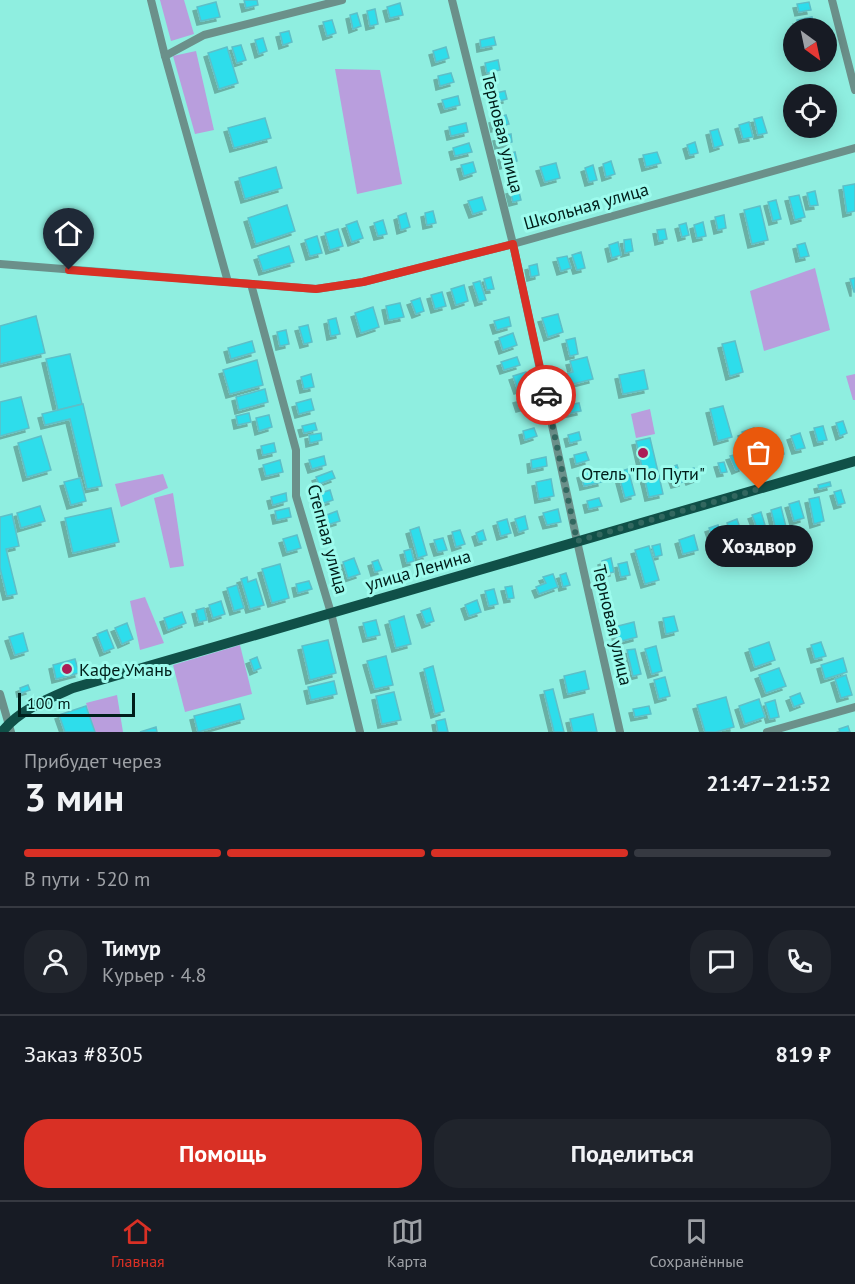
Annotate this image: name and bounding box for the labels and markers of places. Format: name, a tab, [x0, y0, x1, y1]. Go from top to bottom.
pin	[43, 208, 94, 270]
pin	[733, 427, 784, 489]
marker: Отель "По Пути"	[636, 446, 650, 460]
place label: Отель "По Пути"	[581, 462, 705, 485]
callout: Хоздвор	[705, 525, 813, 567]
place label: Кафе Умань	[79, 658, 172, 681]
marker: Кафе Умань	[60, 662, 74, 676]

